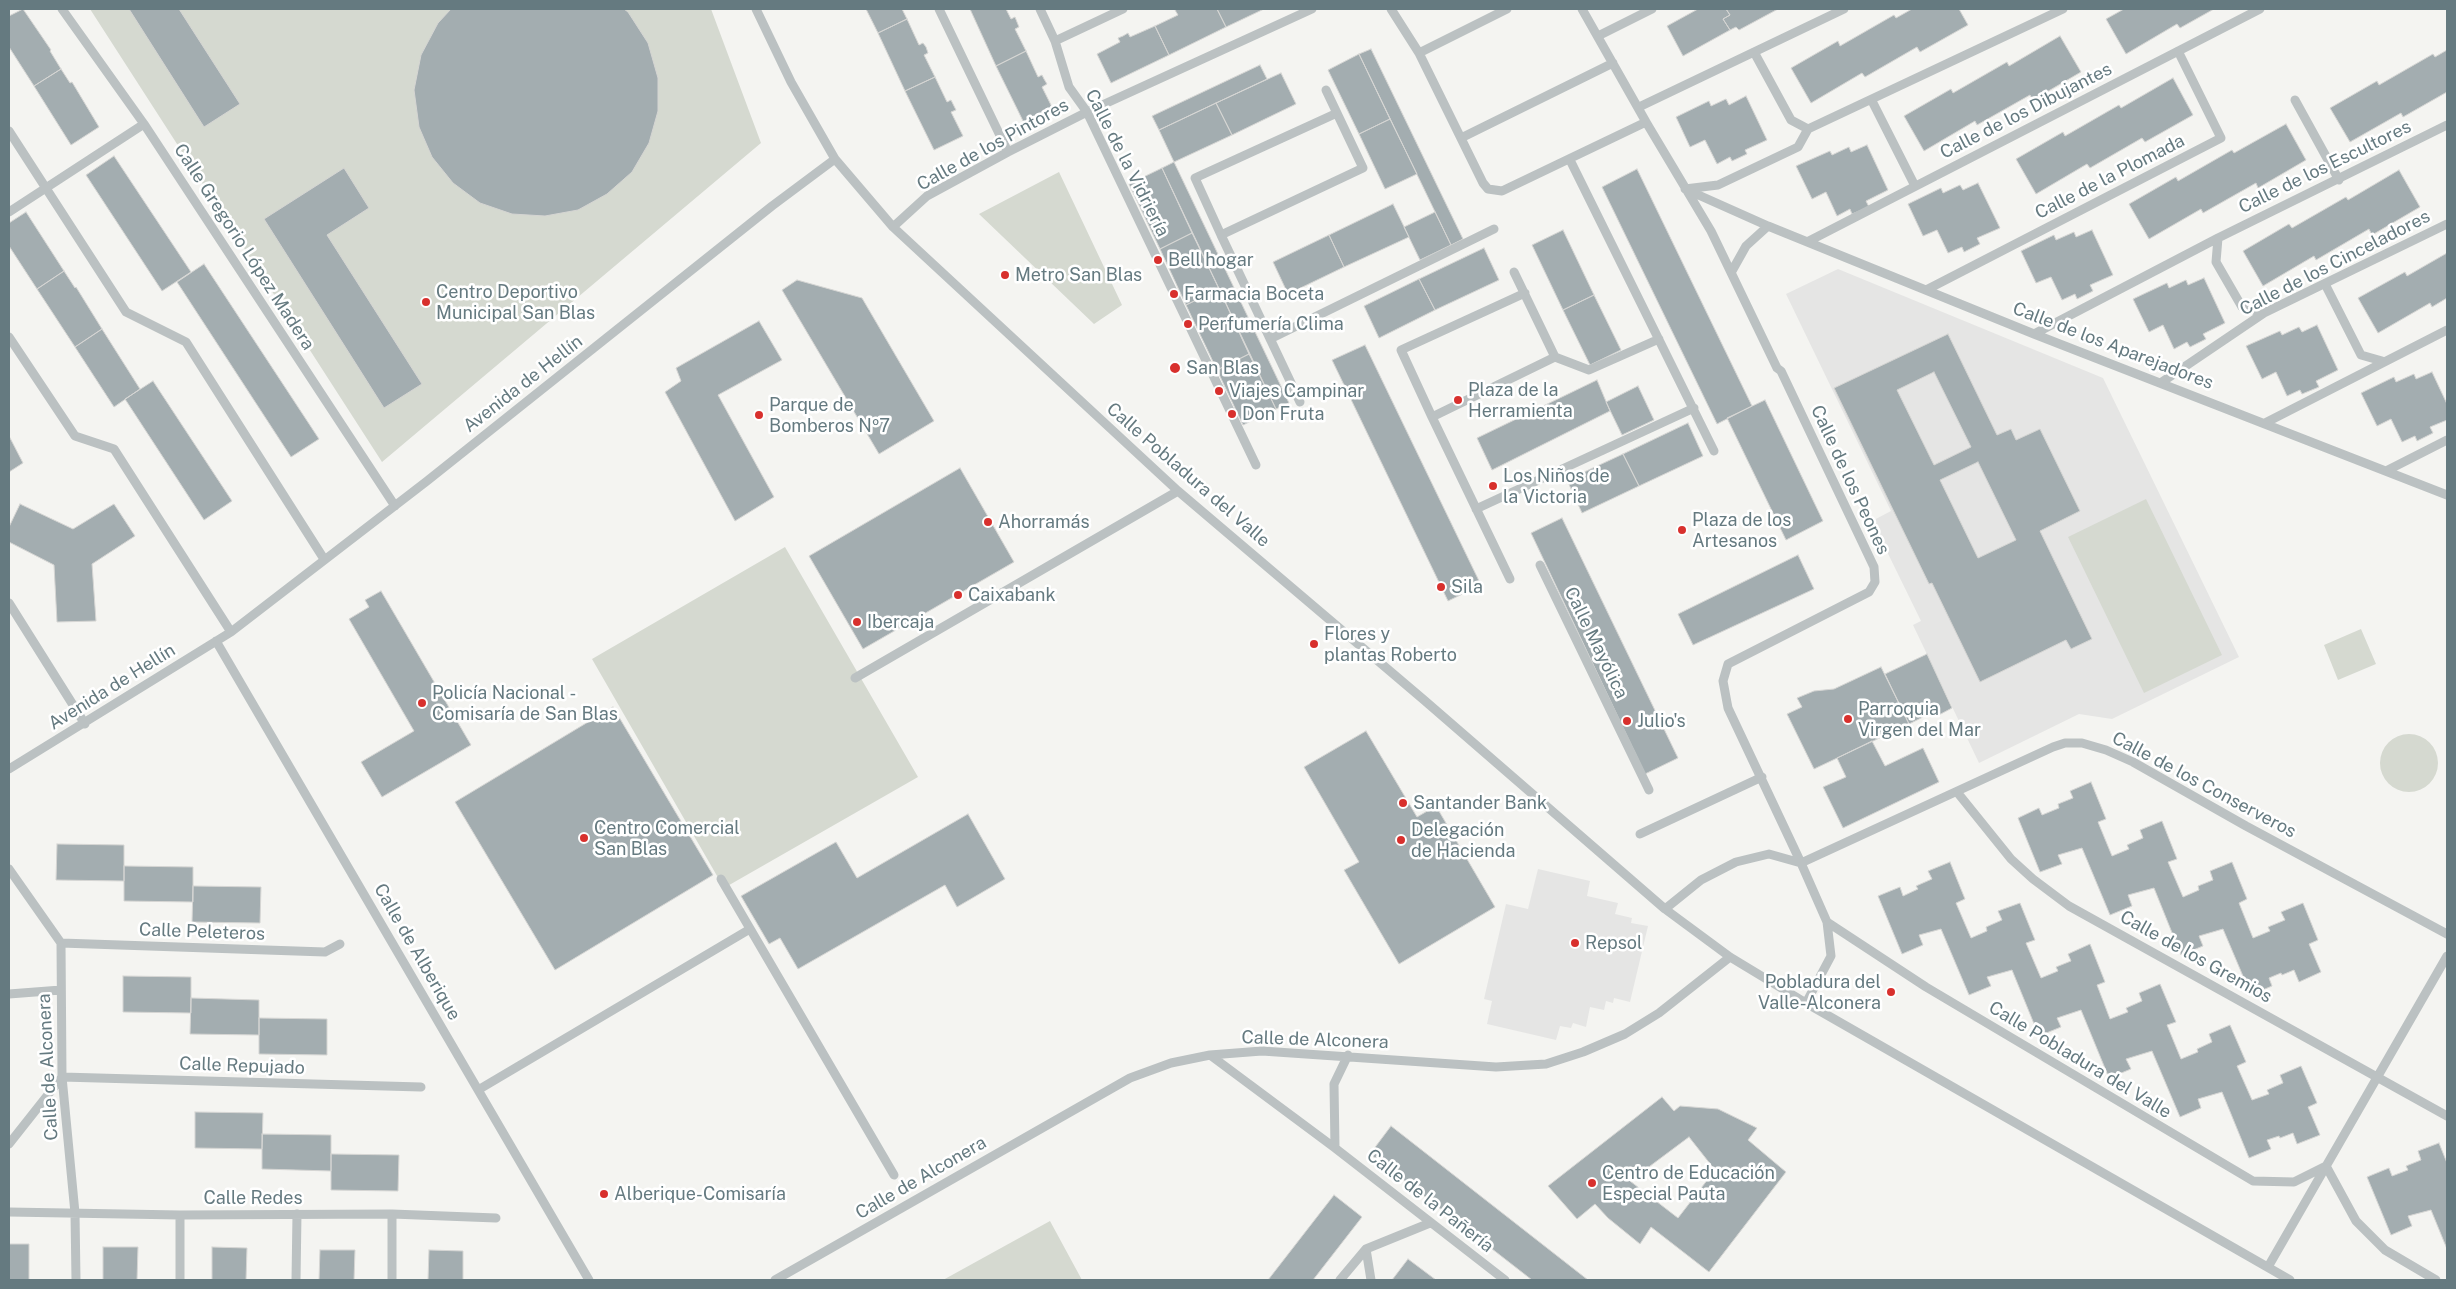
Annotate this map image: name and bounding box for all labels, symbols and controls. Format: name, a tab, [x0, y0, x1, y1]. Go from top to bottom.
street label: Calle de los Dibujantes	[1937, 58, 2115, 164]
street label: Calle de la Vidriería	[1081, 86, 1173, 240]
street label: Calle de los Pintores	[913, 94, 1073, 196]
street label: Calle de los Escultores	[2235, 116, 2415, 218]
street label: Calle de la Plomada	[2032, 130, 2188, 224]
street label: Calle Gregorio López Madera	[169, 140, 319, 354]
street label: Calle de los Cinceladores	[2236, 206, 2434, 320]
place label: Bell hogar	[1168, 249, 1254, 271]
marker: Bell hogar	[1152, 254, 1164, 266]
place label: Metro San Blas	[1015, 264, 1142, 286]
marker: Metro San Blas	[999, 269, 1011, 281]
place label: Centro Deportivo Municipal San Blas	[436, 281, 595, 324]
place label: Farmacia Boceta	[1184, 283, 1324, 305]
marker: Farmacia Boceta	[1168, 288, 1180, 300]
marker: Centro Deportivo Municipal San Blas	[420, 296, 432, 308]
street label: Calle de los Aparejadores	[2010, 298, 2216, 394]
place label: Perfumería Clima	[1198, 313, 1344, 335]
marker: Perfumería Clima	[1182, 318, 1194, 330]
street label: Avenida de Hellín	[459, 331, 587, 437]
place label: San Blas	[1186, 357, 1259, 379]
marker: San Blas	[1168, 361, 1182, 375]
place label: Plaza de la Herramienta	[1468, 379, 1573, 422]
place label: Viajes Campinar	[1229, 380, 1364, 402]
marker: Viajes Campinar	[1213, 385, 1225, 397]
place label: Parque de Bomberos Nº7	[769, 394, 890, 436]
marker: Plaza de la Herramienta	[1452, 394, 1464, 406]
street label: Calle Pobladura del Valle	[1102, 398, 1274, 552]
street label: Calle de los Peones	[1806, 402, 1894, 558]
place label: Don Fruta	[1242, 403, 1324, 425]
marker: Don Fruta	[1226, 408, 1238, 420]
marker: Parque de Bomberos Nº7	[753, 409, 765, 421]
place label: Los Niños de la Victoria	[1503, 465, 1610, 508]
marker: Los Niños de la Victoria	[1487, 480, 1499, 492]
place label: Plaza de los Artesanos	[1692, 509, 1791, 552]
place label: Ahorramás	[998, 511, 1090, 533]
marker: Ahorramás	[982, 516, 994, 528]
marker: Plaza de los Artesanos	[1676, 524, 1688, 536]
place label: Sila	[1451, 576, 1483, 598]
marker: Sila	[1435, 581, 1447, 593]
place label: Caixabank	[968, 584, 1055, 606]
street label: Calle Mayólica	[1560, 584, 1632, 702]
marker: Caixabank	[952, 589, 964, 601]
place label: Ibercaja	[867, 611, 934, 633]
marker: Ibercaja	[851, 616, 863, 628]
place label: Flores y plantas Roberto	[1324, 623, 1457, 666]
marker: Flores y plantas Roberto	[1308, 638, 1320, 650]
street label: Avenida de Hellín	[45, 639, 179, 735]
place label: Policía Nacional - Comisaría de San Blas	[432, 682, 618, 724]
marker: Policía Nacional - Comisaría de San Blas	[416, 697, 428, 709]
place label: Parroquia Virgen del Mar	[1858, 698, 1981, 741]
place label: Julio's	[1637, 710, 1686, 732]
marker: Parroquia Virgen del Mar	[1842, 713, 1854, 725]
marker: Julio's	[1621, 715, 1633, 727]
street label: Calle de los Conserveros	[2108, 727, 2300, 843]
place label: Santander Bank	[1413, 792, 1547, 814]
marker: Santander Bank	[1397, 797, 1409, 809]
place label: Centro Comercial San Blas	[594, 817, 740, 860]
place label: Delegación de Hacienda	[1411, 819, 1515, 862]
marker: Centro Comercial San Blas	[578, 832, 590, 844]
marker: Delegación de Hacienda	[1395, 834, 1407, 846]
street label: Calle de Alberique	[369, 880, 465, 1024]
street label: Calle de los Gremios	[2116, 906, 2276, 1008]
street label: Calle Peleteros	[138, 919, 266, 945]
place label: Repsol	[1585, 932, 1642, 954]
marker: Repsol	[1569, 937, 1581, 949]
place label: Pobladura del Valle-Alconera	[1758, 971, 1881, 1014]
marker: Pobladura del Valle-Alconera	[1885, 986, 1897, 998]
street label: Calle de Alconera	[33, 993, 63, 1141]
street label: Calle Pobladura del Valle	[1985, 997, 2175, 1123]
street label: Calle de Alconera	[1241, 1027, 1389, 1053]
street label: Calle Repujado	[179, 1053, 305, 1079]
street label: Calle de Alconera	[852, 1132, 990, 1224]
street label: Calle de la Pañería	[1362, 1145, 1498, 1257]
place label: Centro de Educación Especial Pauta	[1602, 1162, 1775, 1204]
marker: Centro de Educación Especial Pauta	[1586, 1177, 1598, 1189]
place label: Alberique-Comisaría	[614, 1183, 786, 1205]
street label: Calle Redes	[203, 1187, 303, 1209]
marker: Alberique-Comisaría	[598, 1188, 610, 1200]

